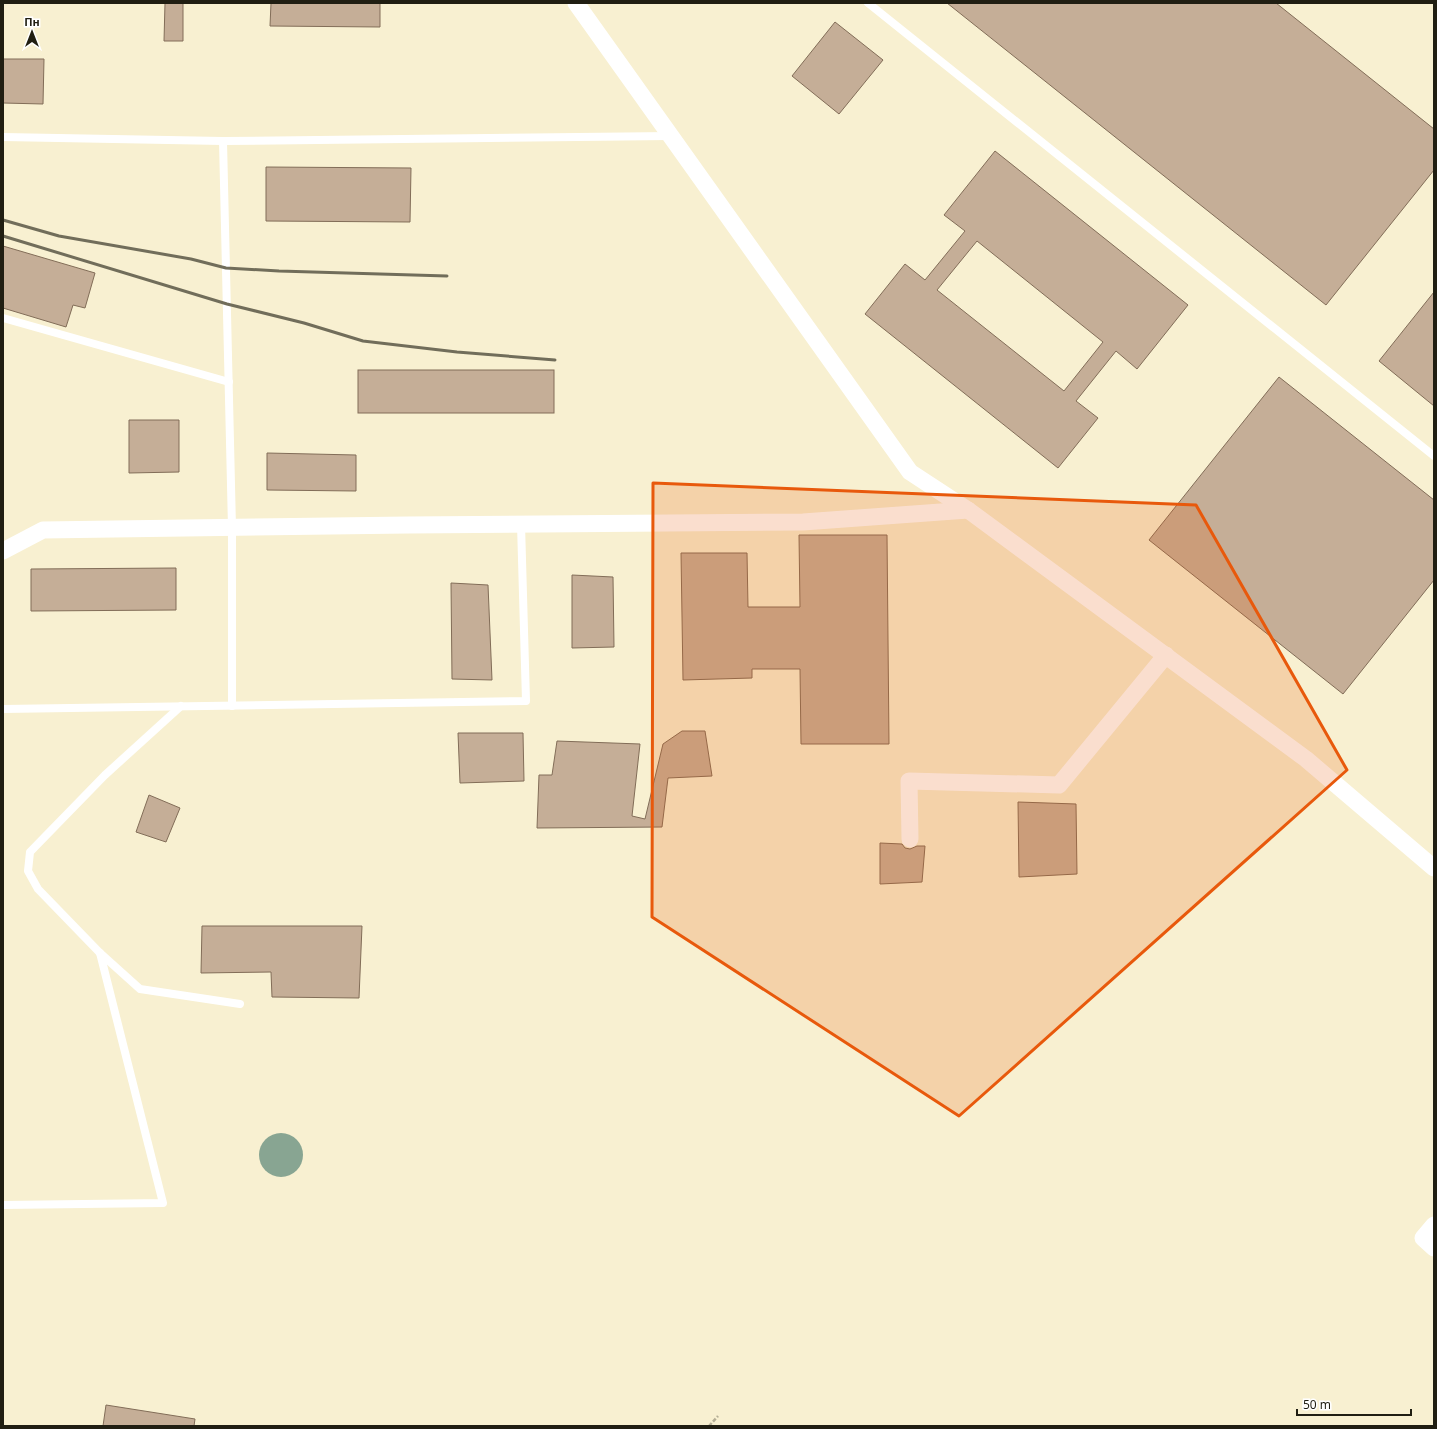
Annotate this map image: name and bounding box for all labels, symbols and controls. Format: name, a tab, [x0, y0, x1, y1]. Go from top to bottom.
north arrow	[12, 12, 52, 52]
text: Пн	[24, 14, 40, 29]
scale bar	[1297, 1391, 1411, 1417]
text: 50 m	[1303, 1396, 1331, 1413]

